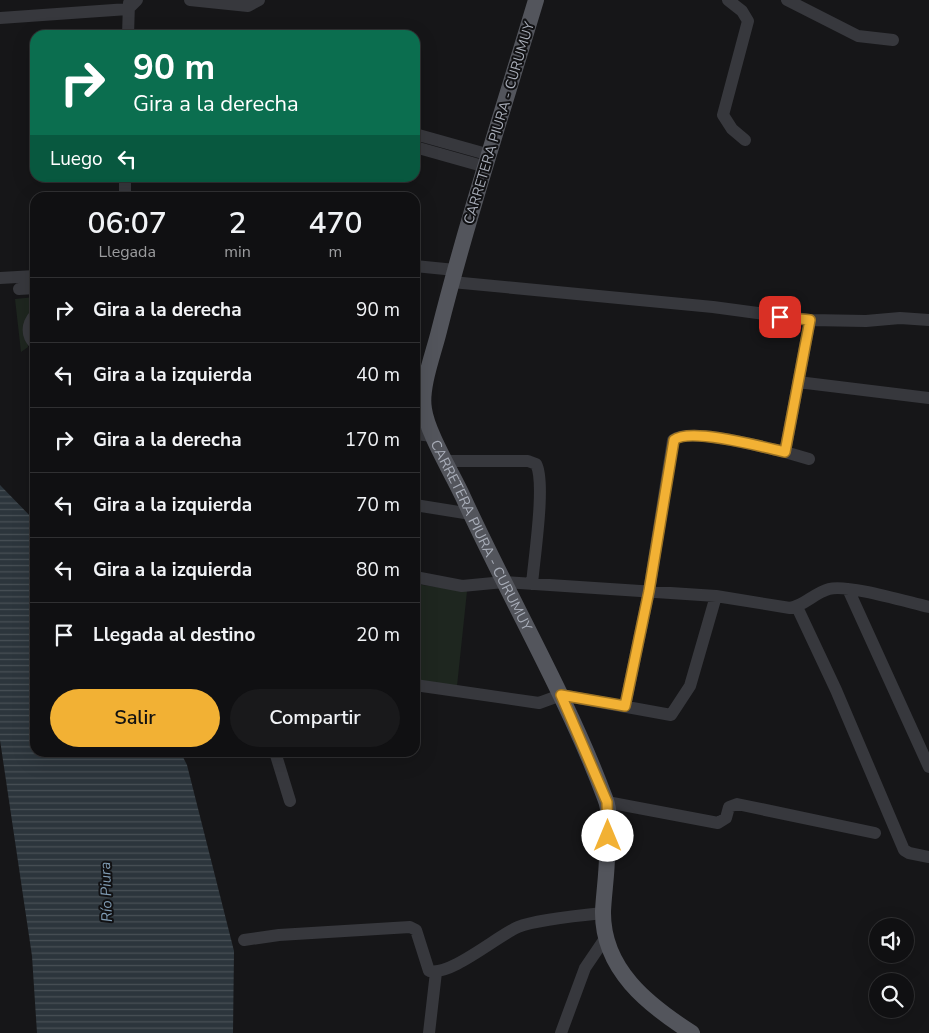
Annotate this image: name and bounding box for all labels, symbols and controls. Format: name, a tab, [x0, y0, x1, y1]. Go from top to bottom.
street label: CARRETERA PIURA - CURUMUY	[459, 19, 539, 226]
text: 90 m	[133, 44, 215, 91]
icon: right	[50, 50, 115, 115]
text: Gira a la derecha	[133, 89, 299, 119]
icon: left	[113, 145, 141, 173]
text: Luego	[50, 146, 103, 172]
text: 06:07	[88, 203, 167, 244]
text: 2	[229, 203, 247, 244]
text: 470	[308, 203, 362, 244]
text: Llegada	[98, 241, 156, 263]
text: min	[224, 241, 251, 263]
text: m	[329, 241, 342, 263]
icon: right	[50, 296, 78, 324]
pin	[759, 296, 801, 338]
text: Gira a la derecha	[93, 297, 242, 323]
text: 90 m	[356, 297, 400, 323]
icon: arrive	[766, 303, 794, 331]
icon: left	[50, 361, 78, 389]
text: Gira a la izquierda	[93, 362, 252, 388]
text: 40 m	[356, 362, 400, 388]
icon: right	[50, 426, 78, 454]
text: Gira a la derecha	[93, 427, 242, 453]
text: 170 m	[345, 427, 400, 453]
street label: CARRETERA PIURA - CURUMUY	[426, 437, 537, 635]
icon: left	[50, 491, 78, 519]
text: Gira a la izquierda	[93, 492, 252, 518]
text: 70 m	[356, 492, 400, 518]
icon: left	[50, 556, 78, 584]
text: Gira a la izquierda	[93, 557, 252, 583]
text: 80 m	[356, 557, 400, 583]
icon: arrive	[50, 621, 78, 649]
text: Llegada al destino	[93, 622, 255, 648]
text: 20 m	[356, 622, 400, 648]
button: Salir	[50, 689, 220, 747]
button: Compartir	[230, 689, 400, 747]
position arrow	[581, 809, 633, 861]
water label: Río Piura	[95, 861, 117, 923]
map controls	[869, 918, 914, 1018]
button: sound	[869, 918, 914, 963]
button: search	[869, 973, 914, 1018]

